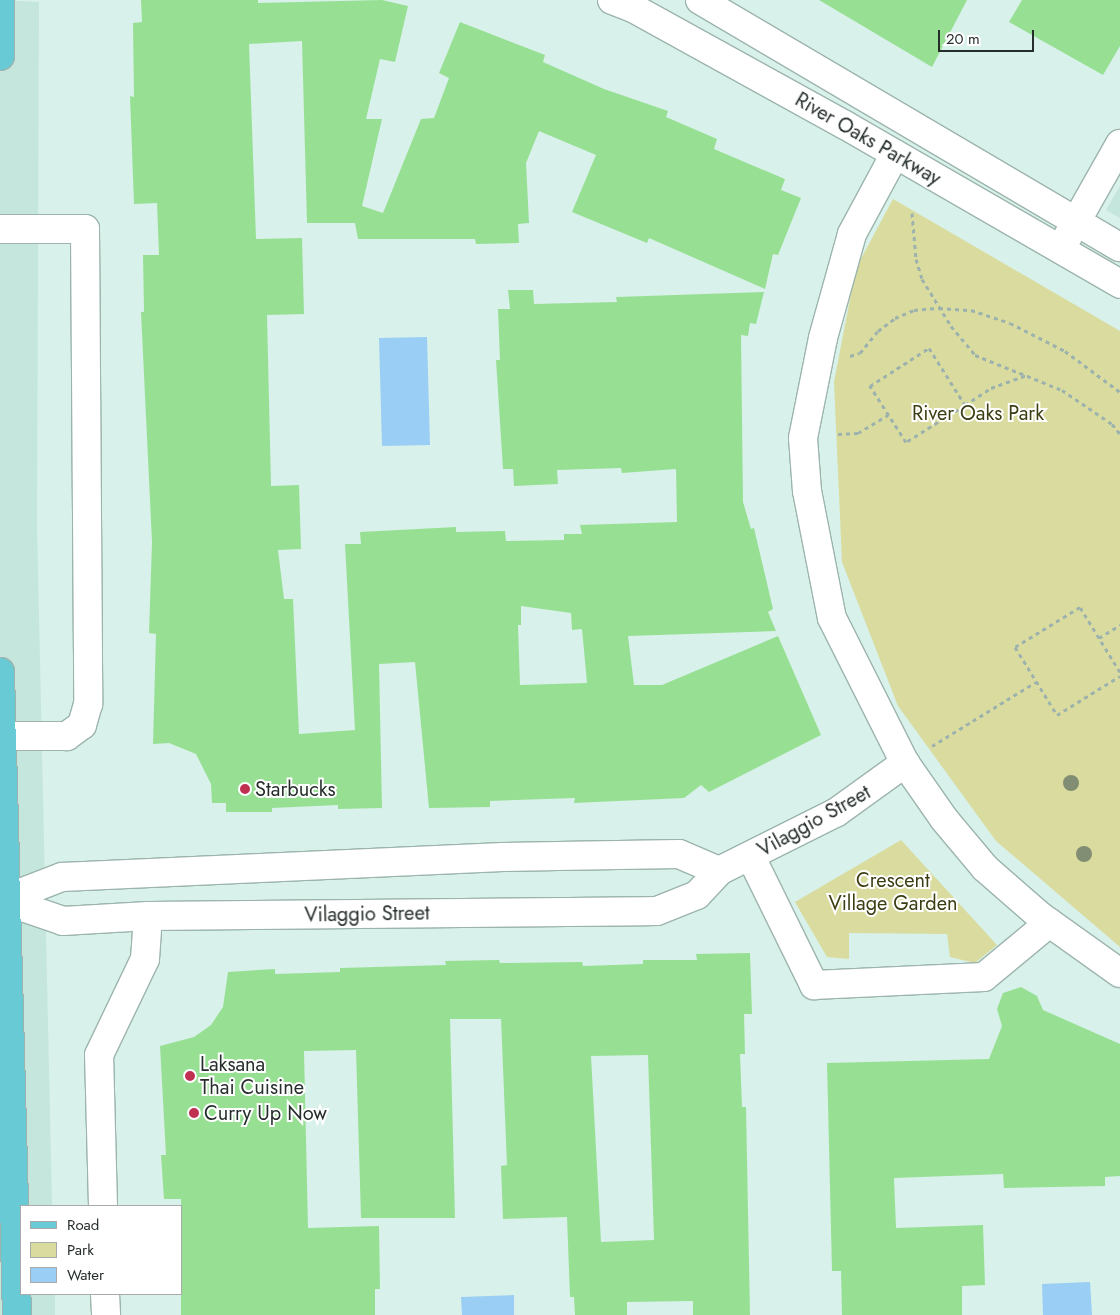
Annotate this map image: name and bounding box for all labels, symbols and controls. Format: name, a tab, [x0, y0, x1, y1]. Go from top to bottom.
scale bar	[940, 20, 1036, 52]
text: 20 m	[946, 28, 980, 50]
street label: River Oaks Parkway	[791, 88, 945, 190]
park label: River Oaks Park	[912, 401, 1044, 425]
place label: Starbucks	[255, 777, 336, 801]
street label: Vilaggio Street	[753, 780, 875, 862]
marker: Starbucks	[239, 783, 251, 795]
park label: Crescent Village Garden	[828, 869, 958, 916]
street label: Vilaggio Street	[304, 901, 430, 927]
place label: Laksana Thai Cuisine	[200, 1052, 304, 1099]
marker: Laksana Thai Cuisine	[184, 1070, 196, 1082]
place label: Curry Up Now	[204, 1101, 327, 1125]
marker: Curry Up Now	[188, 1107, 200, 1119]
legend	[20, 1205, 182, 1295]
text: Road	[67, 1214, 99, 1236]
text: Park	[67, 1239, 94, 1261]
text: Water	[67, 1264, 104, 1286]

